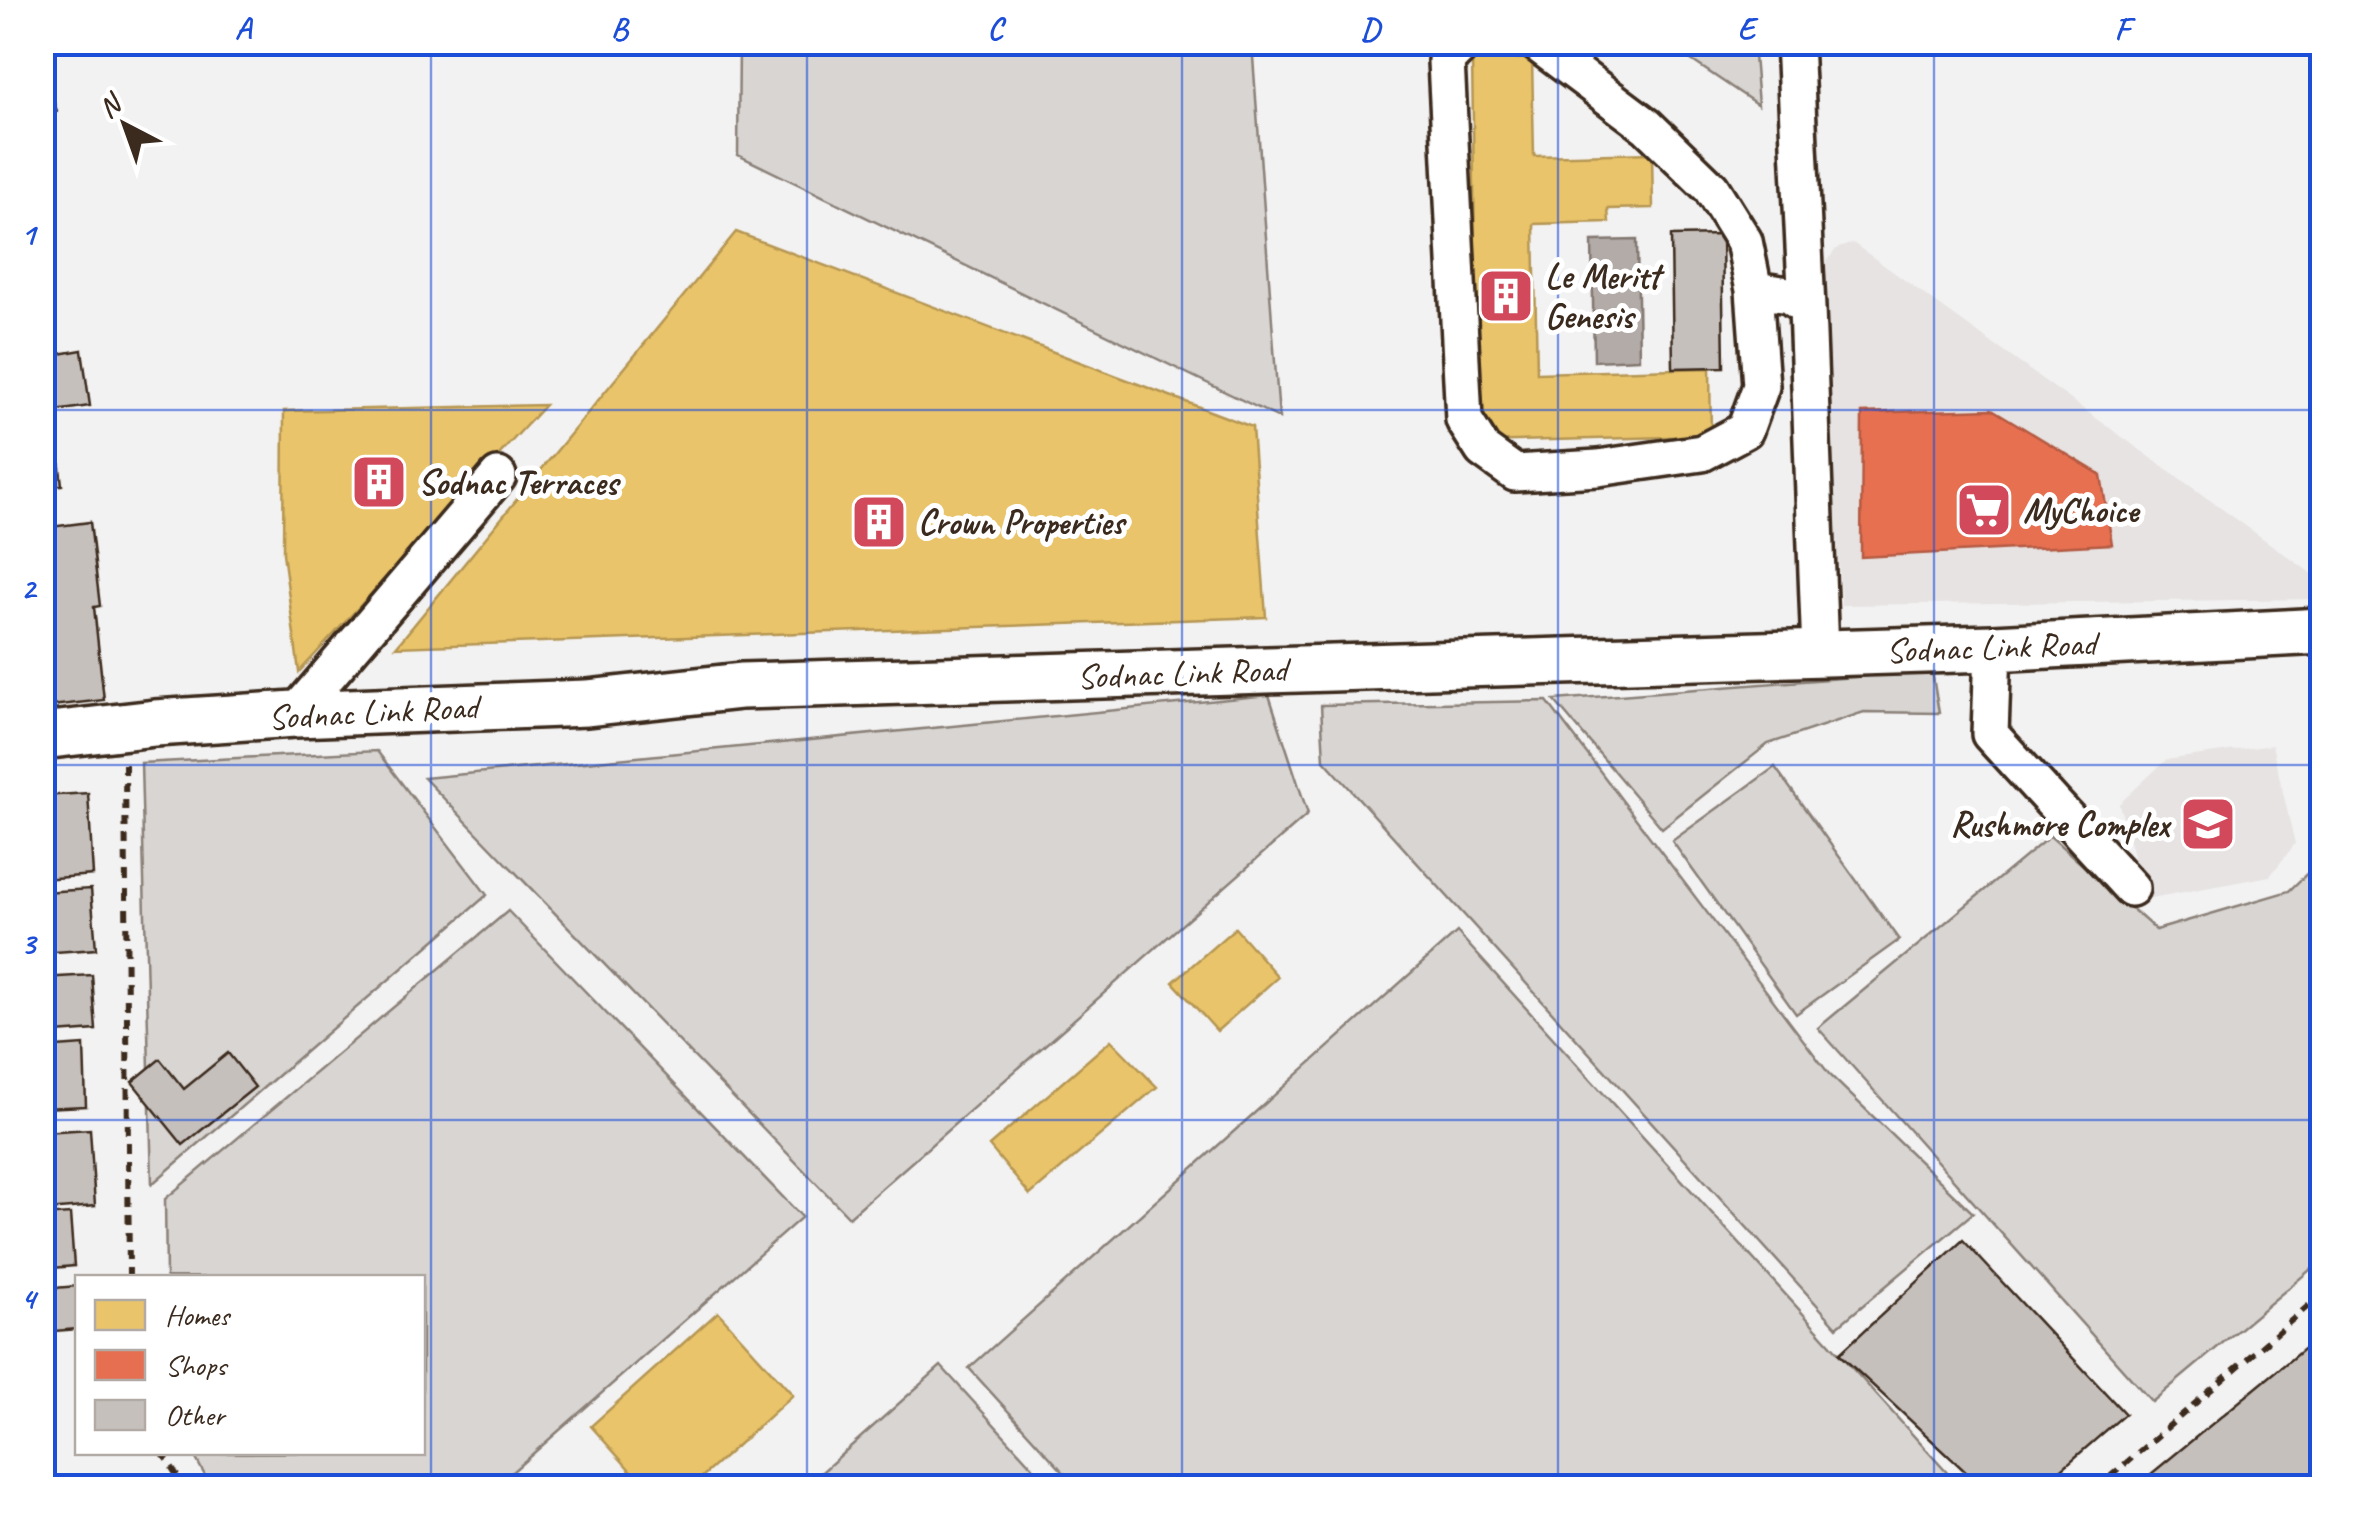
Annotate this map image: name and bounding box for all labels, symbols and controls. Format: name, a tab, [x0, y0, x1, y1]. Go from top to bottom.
text: A	[235, 8, 254, 49]
text: B	[611, 8, 630, 49]
text: C	[987, 8, 1007, 49]
text: D	[1361, 8, 1383, 49]
text: E	[1737, 8, 1759, 49]
text: F	[2115, 8, 2137, 49]
north arrow	[75, 75, 175, 175]
text: N	[91, 85, 130, 125]
text: 1	[21, 213, 39, 254]
place label: Le Meritt Genesis	[1545, 254, 1665, 339]
building icon: Le Meritt Genesis	[1476, 266, 1536, 326]
building icon: Sodnac Terraces	[349, 452, 409, 512]
place label: Sodnac Terraces	[418, 460, 621, 505]
supermarket icon: MyChoice	[1954, 480, 2014, 540]
place label: MyChoice	[2023, 488, 2140, 533]
building icon: Crown Properties	[849, 492, 909, 552]
place label: Crown Properties	[918, 500, 1128, 545]
text: 2	[21, 568, 38, 609]
street label: Sodnac Link Road	[1885, 621, 2102, 673]
street label: Sodnac Link Road	[1076, 647, 1293, 699]
street label: Sodnac Link Road	[267, 684, 484, 740]
school or university icon: Rushmore Complex	[2178, 794, 2238, 854]
place label: Rushmore Complex	[1950, 802, 2172, 847]
text: 3	[21, 923, 38, 964]
legend	[75, 1275, 425, 1455]
text: 4	[21, 1278, 39, 1319]
text: Homes	[165, 1296, 232, 1334]
text: Shops	[165, 1346, 229, 1384]
text: Other	[165, 1396, 227, 1434]

